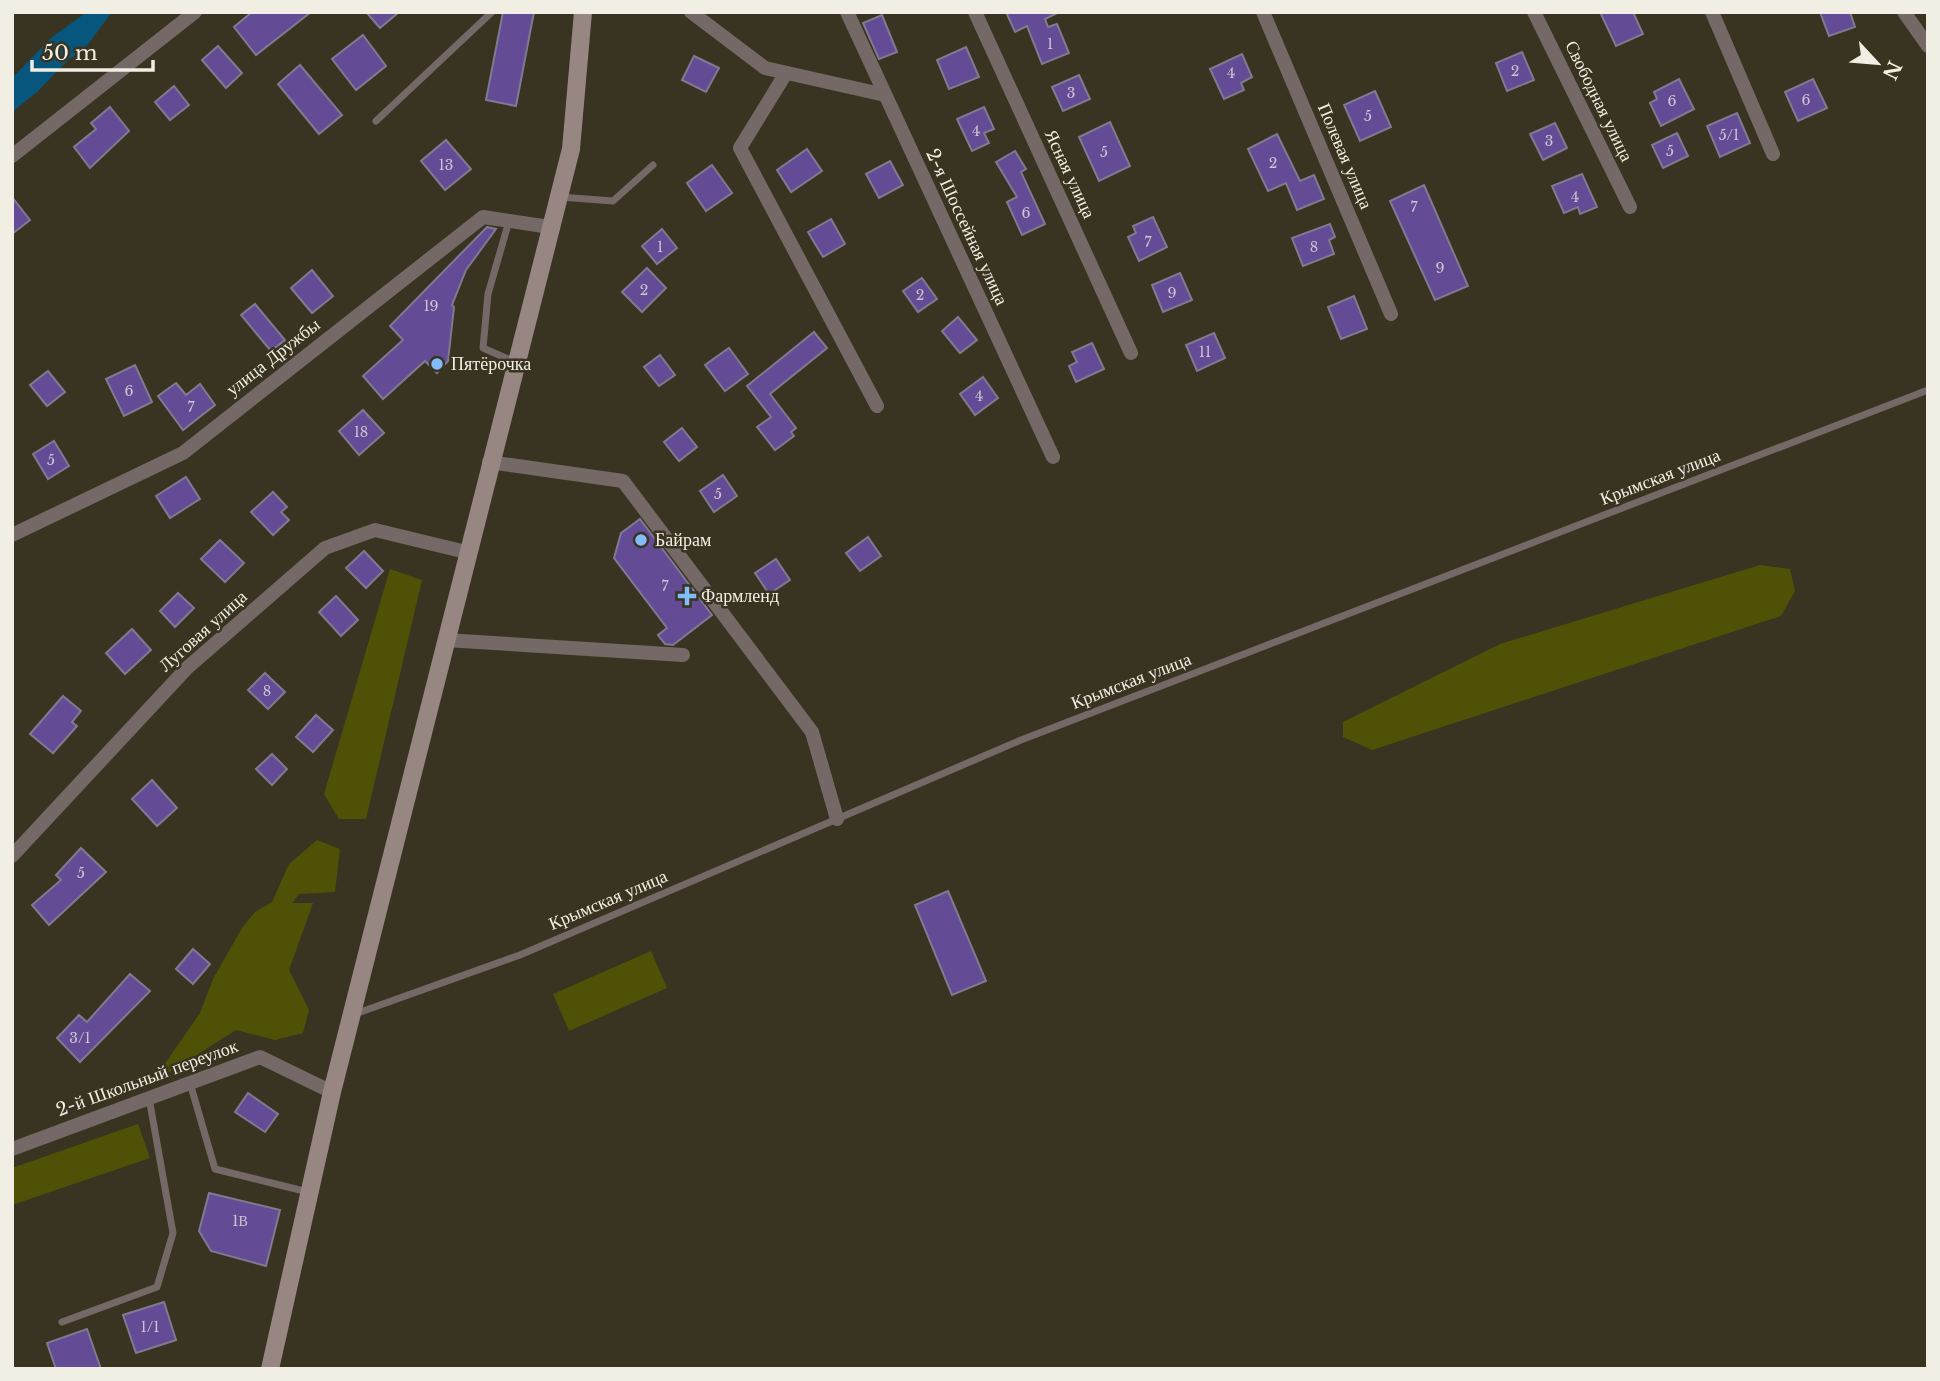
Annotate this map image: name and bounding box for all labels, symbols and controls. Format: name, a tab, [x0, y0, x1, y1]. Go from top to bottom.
scale bar	[32, 28, 152, 72]
north arrow	[1842, 28, 1912, 98]
house number: 1	[1047, 35, 1053, 53]
street label: Свободная улица	[1560, 37, 1638, 165]
text: 50 m	[42, 40, 98, 66]
text: N	[1878, 57, 1906, 83]
house number: 2	[1511, 62, 1519, 80]
house number: 4	[1227, 64, 1235, 82]
house number: 3	[1067, 84, 1075, 102]
house number: 6	[1801, 91, 1811, 109]
house number: 6	[1667, 92, 1677, 110]
street label: Полевая улица	[1313, 100, 1377, 212]
house number: 5	[1364, 107, 1372, 125]
house number: 4	[972, 122, 980, 140]
street label: Ясная улица	[1040, 126, 1100, 222]
house number: 5/1	[1719, 126, 1739, 144]
house number: 3	[1545, 132, 1553, 150]
house number: 5	[1666, 142, 1674, 160]
house number: 5	[1100, 143, 1108, 161]
street label: 2-я Шоссейная улица	[921, 145, 1013, 309]
house number: 2	[1269, 154, 1277, 172]
house number: 13	[439, 156, 453, 174]
house number: 4	[1571, 188, 1579, 206]
house number: 7	[1410, 198, 1418, 216]
house number: 6	[1021, 204, 1031, 222]
house number: 7	[1144, 233, 1152, 251]
house number: 1	[657, 238, 663, 256]
house number: 8	[1310, 238, 1318, 256]
house number: 9	[1435, 259, 1445, 277]
house number: 2	[640, 281, 648, 299]
house number: 9	[1167, 284, 1177, 302]
house number: 2	[916, 287, 924, 303]
house number: 19	[423, 297, 439, 315]
street label: улица Дружбы	[222, 314, 324, 400]
house number: 11	[1199, 343, 1211, 361]
place label: Пятёрочка	[451, 353, 531, 375]
marker: Пятёрочка	[429, 356, 445, 372]
house number: 6	[124, 382, 134, 400]
house number: 4	[975, 387, 983, 405]
house number: 7	[187, 398, 195, 416]
house number: 18	[354, 423, 368, 441]
street label: Крымская улица	[1597, 444, 1723, 510]
house number: 5	[47, 451, 55, 469]
house number: 5	[714, 485, 722, 503]
place label: Байрам	[655, 529, 711, 551]
marker: Байрам	[633, 532, 649, 548]
house number: 7	[661, 577, 669, 595]
place label: Фармленд	[701, 585, 779, 607]
street label: Луговая улица	[154, 586, 252, 676]
marker: Фармленд	[679, 588, 695, 604]
street label: Крымская улица	[1068, 648, 1194, 714]
house number: 8	[263, 682, 271, 700]
house number: 5	[77, 864, 85, 882]
street label: Крымская улица	[545, 865, 671, 935]
house number: 3/1	[69, 1029, 91, 1047]
street label: 2-й Школьный переулок	[53, 1035, 241, 1121]
house number: 1В	[232, 1212, 248, 1230]
house number: 1/1	[141, 1318, 159, 1336]

